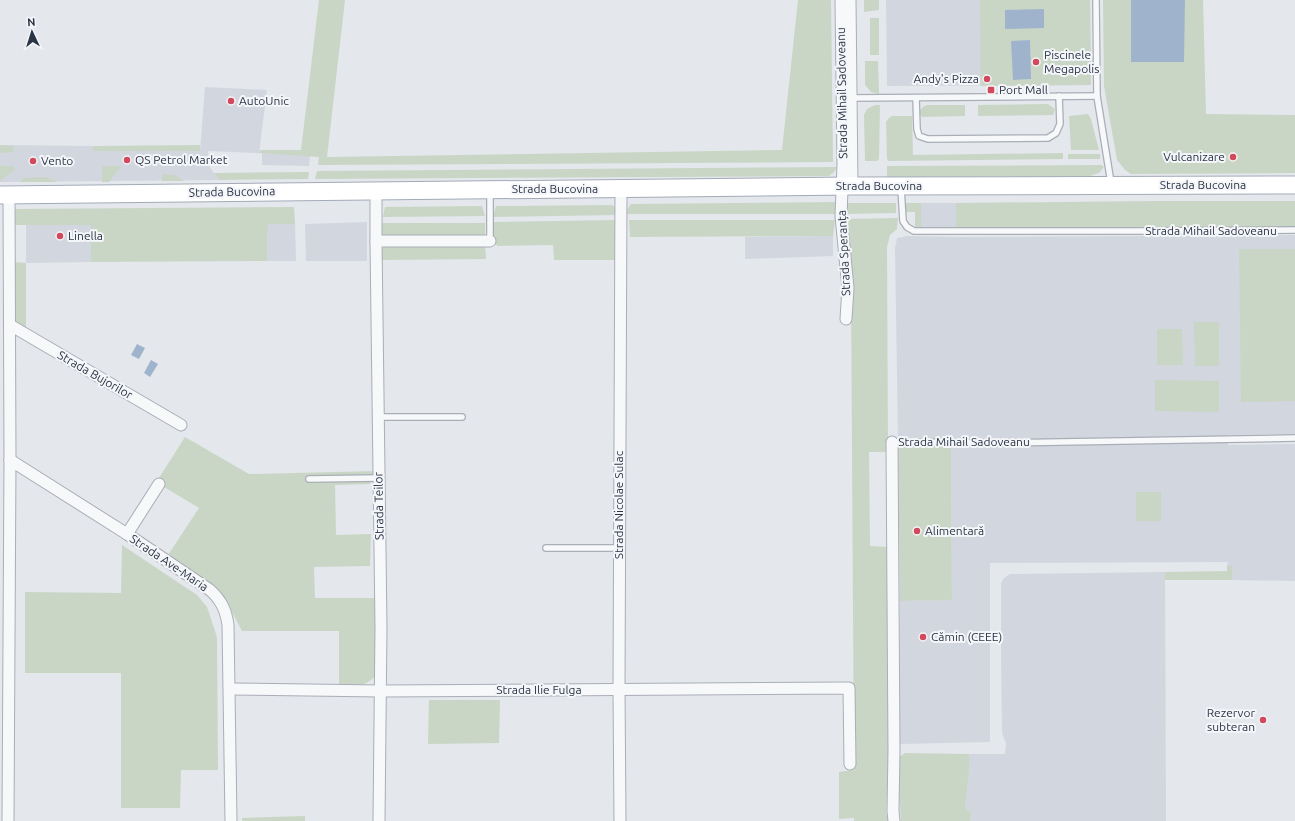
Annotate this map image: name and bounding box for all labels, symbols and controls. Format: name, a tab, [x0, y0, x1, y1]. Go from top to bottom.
north arrow	[12, 12, 52, 52]
text: N	[27, 16, 36, 28]
street label: Strada Mihail Sadoveanu	[834, 27, 849, 159]
place label: Piscinele Megapolis	[1044, 48, 1099, 75]
marker: Piscinele Megapolis	[1031, 57, 1041, 67]
place label: Andy's Pizza	[913, 72, 979, 85]
marker: Andy's Pizza	[982, 74, 992, 84]
place label: Port Mall	[999, 83, 1048, 96]
marker: Port Mall	[986, 85, 996, 95]
place label: AutoUnic	[239, 94, 289, 107]
marker: AutoUnic	[226, 96, 236, 106]
place label: Vulcanizare	[1163, 150, 1225, 163]
marker: Vulcanizare	[1228, 152, 1238, 162]
place label: QS Petrol Market	[135, 153, 228, 166]
place label: Vento	[41, 154, 73, 167]
marker: QS Petrol Market	[122, 155, 132, 165]
marker: Vento	[28, 156, 38, 166]
street label: Strada Bucovina	[1160, 178, 1246, 191]
street label: Strada Bucovina	[836, 179, 922, 192]
street label: Strada Bucovina	[512, 182, 598, 195]
street label: Strada Bucovina	[189, 184, 275, 199]
street label: Strada Speranța	[835, 210, 852, 296]
street label: Strada Mihail Sadoveanu	[1145, 224, 1277, 237]
place label: Linella	[68, 229, 103, 242]
marker: Linella	[55, 231, 65, 241]
street label: Strada Bujorilor	[56, 348, 135, 401]
street label: Strada Mihail Sadoveanu	[898, 435, 1030, 448]
street label: Strada Nicolae Sulac	[612, 450, 625, 559]
street label: Strada Teilor	[371, 471, 386, 540]
place label: Alimentară	[925, 524, 984, 537]
marker: Alimentară	[912, 526, 922, 536]
street label: Strada Ave-Maria	[128, 532, 211, 594]
place label: Cămin (CEEE)	[931, 630, 1002, 644]
marker: Cămin (CEEE)	[918, 632, 928, 642]
street label: Strada Ilie Fulga	[496, 683, 582, 696]
place label: Rezervor subteran	[1207, 706, 1255, 733]
marker: Rezervor subteran	[1258, 715, 1268, 725]

